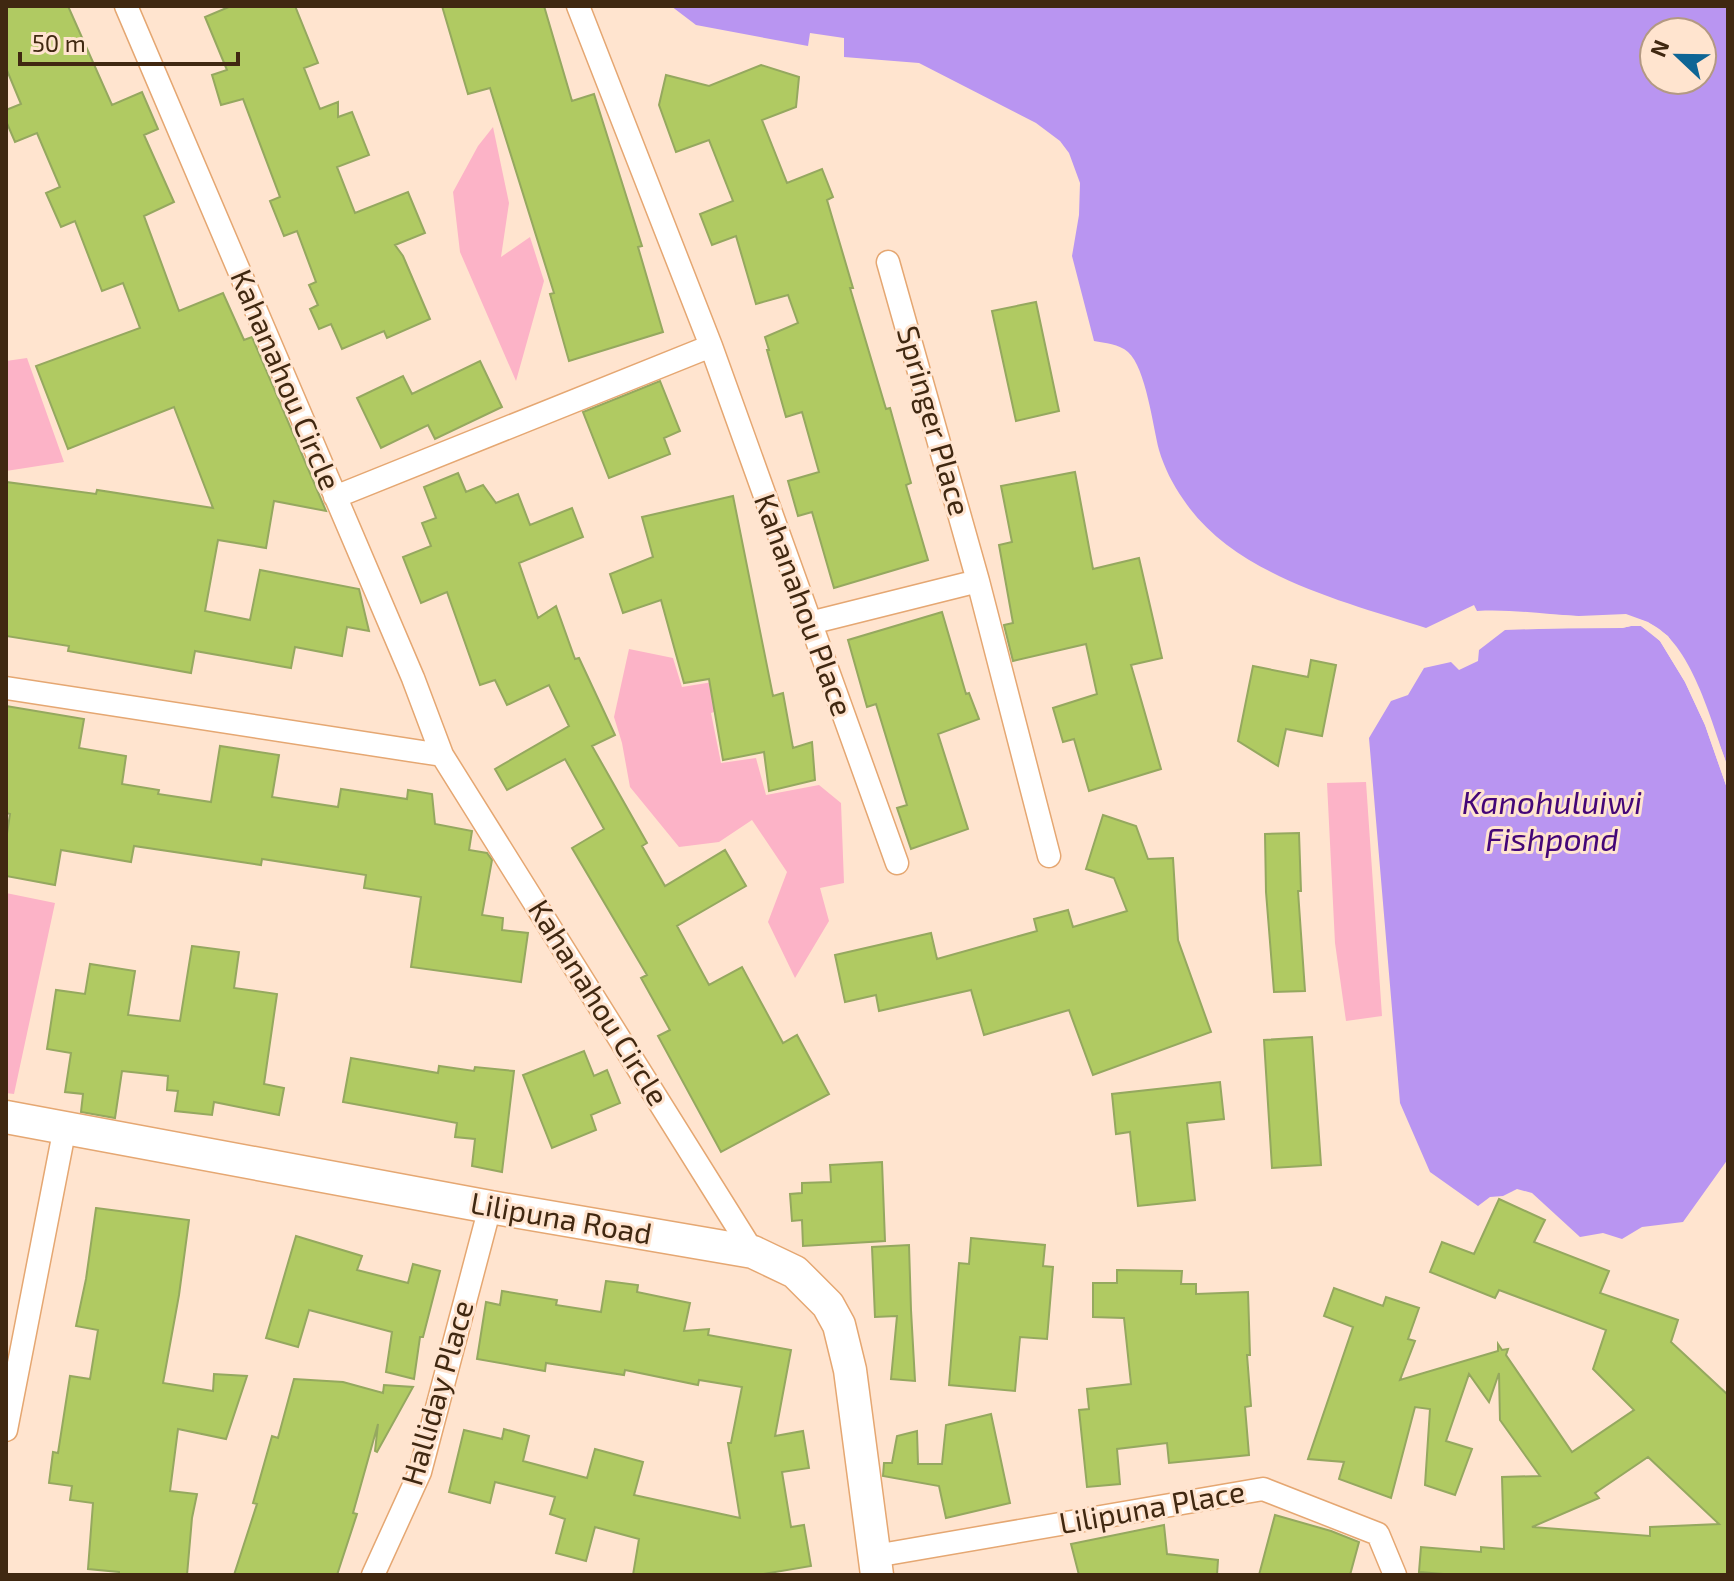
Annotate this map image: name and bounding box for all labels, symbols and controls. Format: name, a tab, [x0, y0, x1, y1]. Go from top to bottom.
scale bar	[20, 16, 238, 66]
north arrow	[1638, 16, 1718, 96]
text: 50 m	[32, 28, 86, 57]
text: N	[1643, 36, 1674, 60]
street label: Kahanahou Circle	[224, 264, 350, 495]
street label: Springer Place	[891, 321, 979, 519]
street label: Kahanahou Place	[748, 488, 862, 720]
water label: Kanohuluiwi Fishpond	[1462, 782, 1642, 858]
street label: Kahanahou Circle	[522, 892, 678, 1112]
street label: Lilipuna Road	[468, 1183, 655, 1251]
street label: Halliday Place	[392, 1296, 480, 1489]
street label: Lilipuna Place	[1056, 1472, 1247, 1540]

